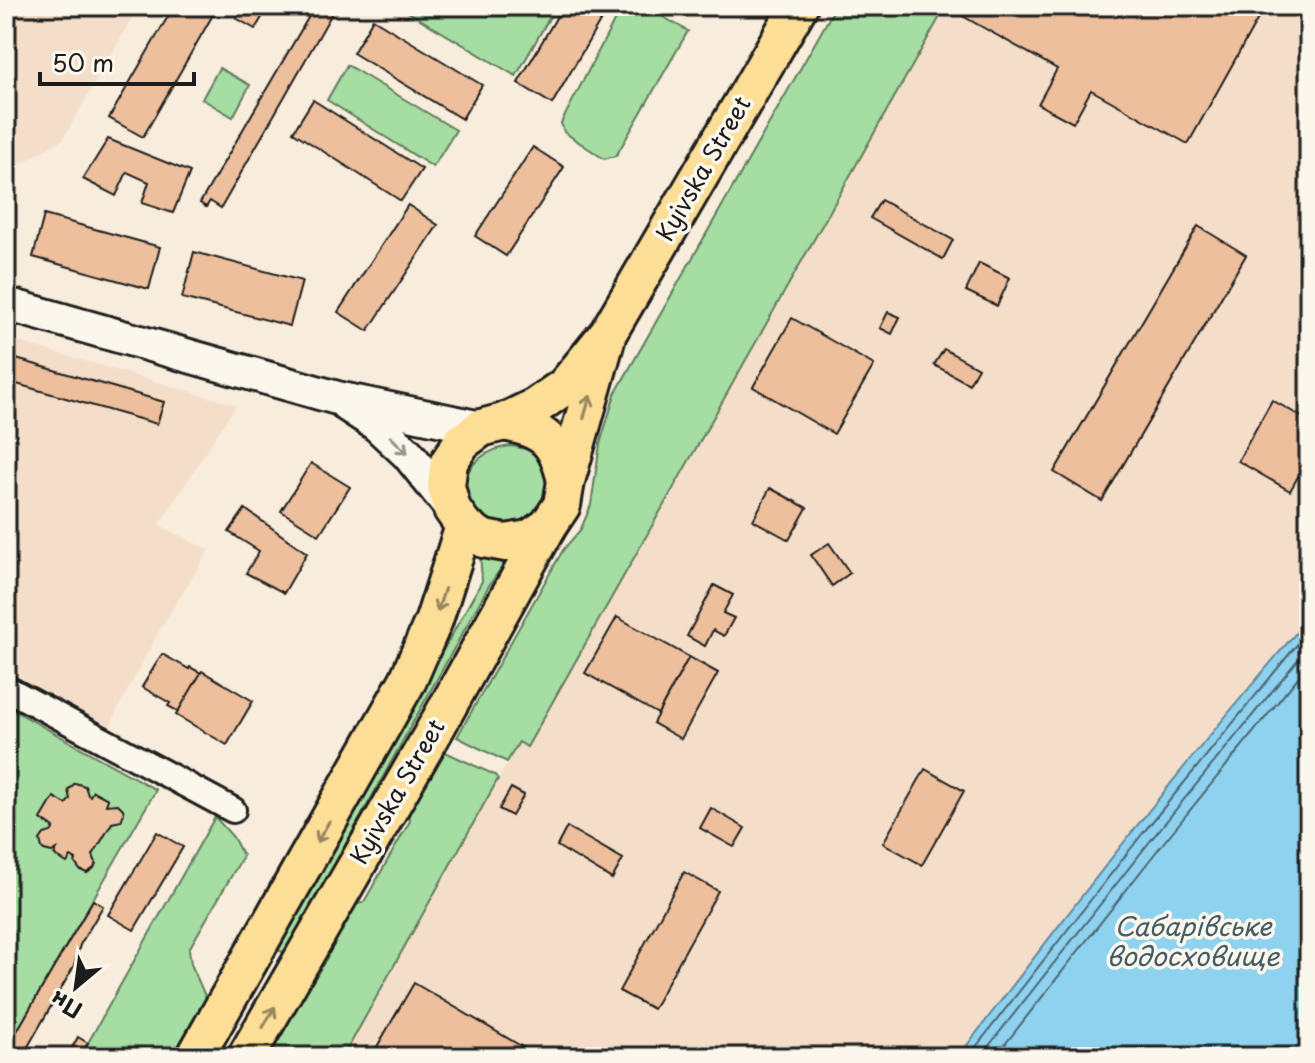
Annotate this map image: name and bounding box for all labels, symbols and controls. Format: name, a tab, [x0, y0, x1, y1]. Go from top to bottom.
scale bar	[40, 36, 194, 86]
text: 50 m	[52, 44, 114, 80]
street label: Kyivska Street	[646, 89, 758, 247]
one-way arrow	[581, 395, 596, 421]
one-way arrow	[389, 436, 409, 455]
one-way arrow	[432, 588, 447, 613]
street label: Kyivska Street	[340, 712, 452, 870]
one-way arrow	[315, 819, 330, 843]
water label: Сабарівське водосховище	[1106, 906, 1281, 975]
north arrow	[36, 947, 116, 1027]
text: Пн	[44, 984, 88, 1028]
one-way arrow	[261, 1006, 277, 1029]

